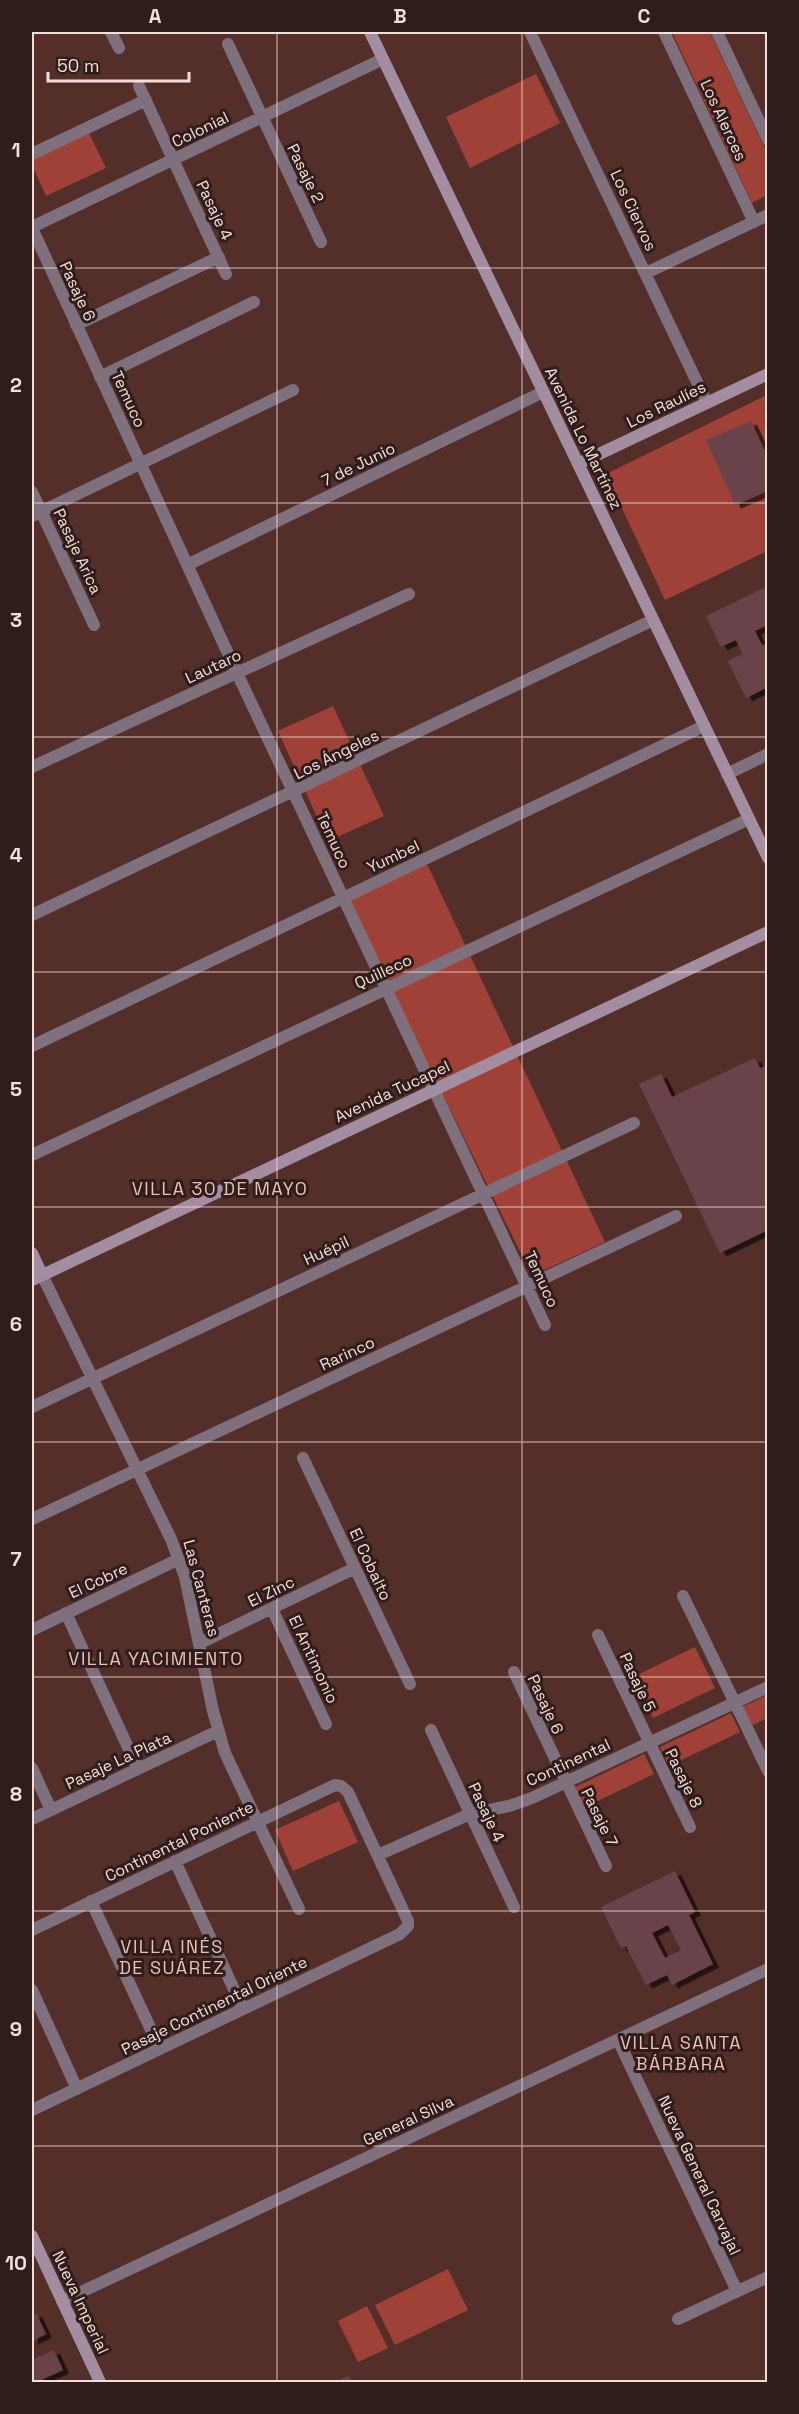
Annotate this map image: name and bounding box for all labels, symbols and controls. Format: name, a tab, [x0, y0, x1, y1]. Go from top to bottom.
text: A	[149, 3, 162, 29]
text: B	[393, 3, 407, 29]
text: C	[638, 3, 651, 29]
scale bar	[48, 45, 189, 83]
text: 50 m	[57, 54, 99, 77]
street label: Los Alerces	[696, 76, 752, 164]
street label: Colonial	[168, 107, 232, 152]
text: 1	[11, 137, 21, 163]
street label: Pasaje 2	[282, 140, 329, 206]
street label: Los Ciervos	[606, 166, 662, 254]
street label: Pasaje 4	[192, 177, 238, 244]
street label: Pasaje 6	[55, 258, 100, 324]
street label: Avenida Lo Martínez	[540, 364, 627, 513]
street label: Temuco	[106, 368, 151, 431]
text: 2	[10, 372, 22, 398]
street label: Los Raulíes	[623, 376, 709, 433]
street label: 7 de Junio	[318, 438, 399, 491]
street label: Pasaje Arica	[49, 505, 107, 597]
text: 3	[10, 607, 22, 633]
street label: Lautaro	[182, 644, 245, 689]
street label: Los Ángeles	[290, 725, 382, 784]
street label: Temuco	[311, 809, 356, 872]
street label: Yumbel	[363, 835, 423, 878]
text: 4	[10, 842, 23, 868]
street label: Quilleco	[351, 949, 415, 994]
street label: Avenida Tucapel	[331, 1056, 453, 1127]
text: 5	[10, 1076, 22, 1102]
district label: VILLA 30 DE MAYO	[132, 1177, 308, 1200]
street label: Huépil	[300, 1231, 352, 1270]
street label: Temuco	[519, 1248, 564, 1311]
text: 6	[10, 1311, 22, 1337]
street label: Rarinco	[316, 1332, 378, 1375]
street label: El Cobalto	[345, 1525, 396, 1604]
street label: Las Canteras	[179, 1537, 225, 1639]
text: 7	[10, 1546, 22, 1572]
street label: El Cobre	[65, 1558, 131, 1603]
street label: El Zinc	[244, 1571, 298, 1612]
street label: El Antimonio	[284, 1612, 343, 1707]
district label: VILLA YACIMIENTO	[68, 1647, 244, 1670]
street label: Pasaje 5	[615, 1649, 660, 1715]
street label: Pasaje 6	[523, 1671, 568, 1737]
street label: Pasaje La Plata	[62, 1727, 175, 1794]
street label: Continental	[523, 1734, 614, 1791]
street label: Pasaje 8	[660, 1745, 707, 1811]
street label: Pasaje 4	[464, 1779, 510, 1846]
text: 8	[10, 1781, 22, 1807]
street label: Pasaje 7	[576, 1784, 623, 1850]
street label: Continental Poniente	[101, 1796, 257, 1887]
district label: VILLA INÉS DE SUÁREZ	[119, 1935, 225, 1979]
street label: Pasaje Continental Oriente	[118, 1951, 311, 2060]
text: 9	[10, 2016, 22, 2042]
district label: VILLA SANTA BÁRBARA	[620, 2031, 742, 2075]
street label: General Silva	[360, 2090, 457, 2151]
street label: Nueva General Carvajal	[653, 2092, 746, 2258]
street label: Nueva Imperial	[47, 2247, 114, 2357]
text: 10	[5, 2250, 27, 2276]

